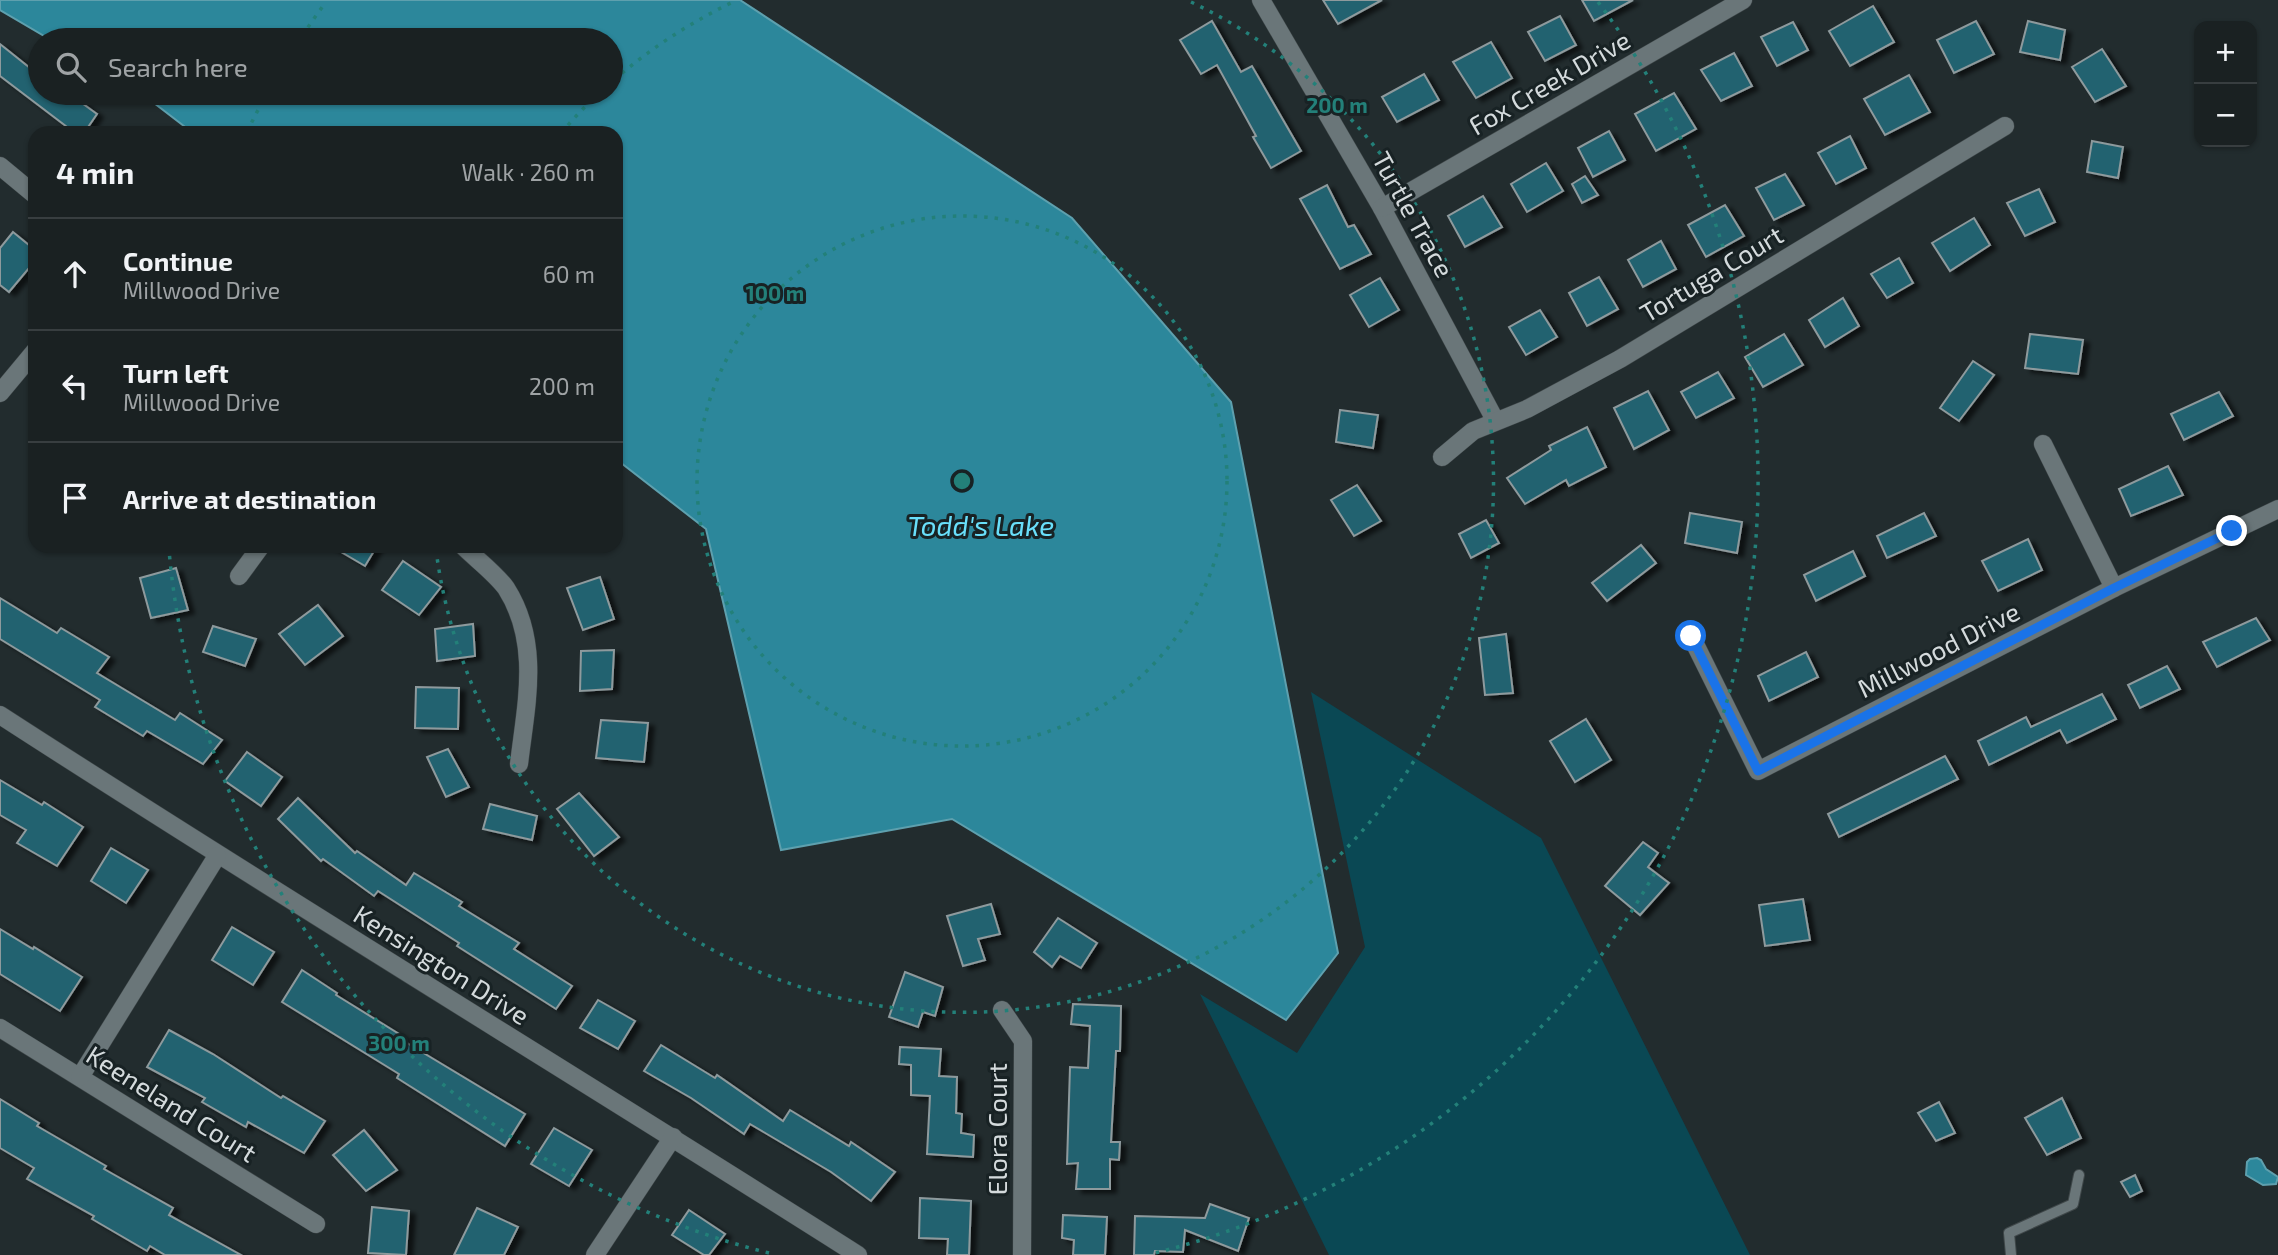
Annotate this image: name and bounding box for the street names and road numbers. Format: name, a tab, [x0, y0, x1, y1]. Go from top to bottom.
street label: Fox Creek Drive	[1463, 23, 1635, 141]
street label: Turtle Trace	[1367, 146, 1461, 282]
street label: Tortuga Court	[1634, 218, 1788, 328]
street label: Millwood Drive	[1852, 595, 2024, 703]
street label: Kensington Drive	[349, 898, 535, 1030]
street label: Keeneland Court	[81, 1038, 263, 1168]
street label: Elora Court	[981, 1063, 1012, 1195]

